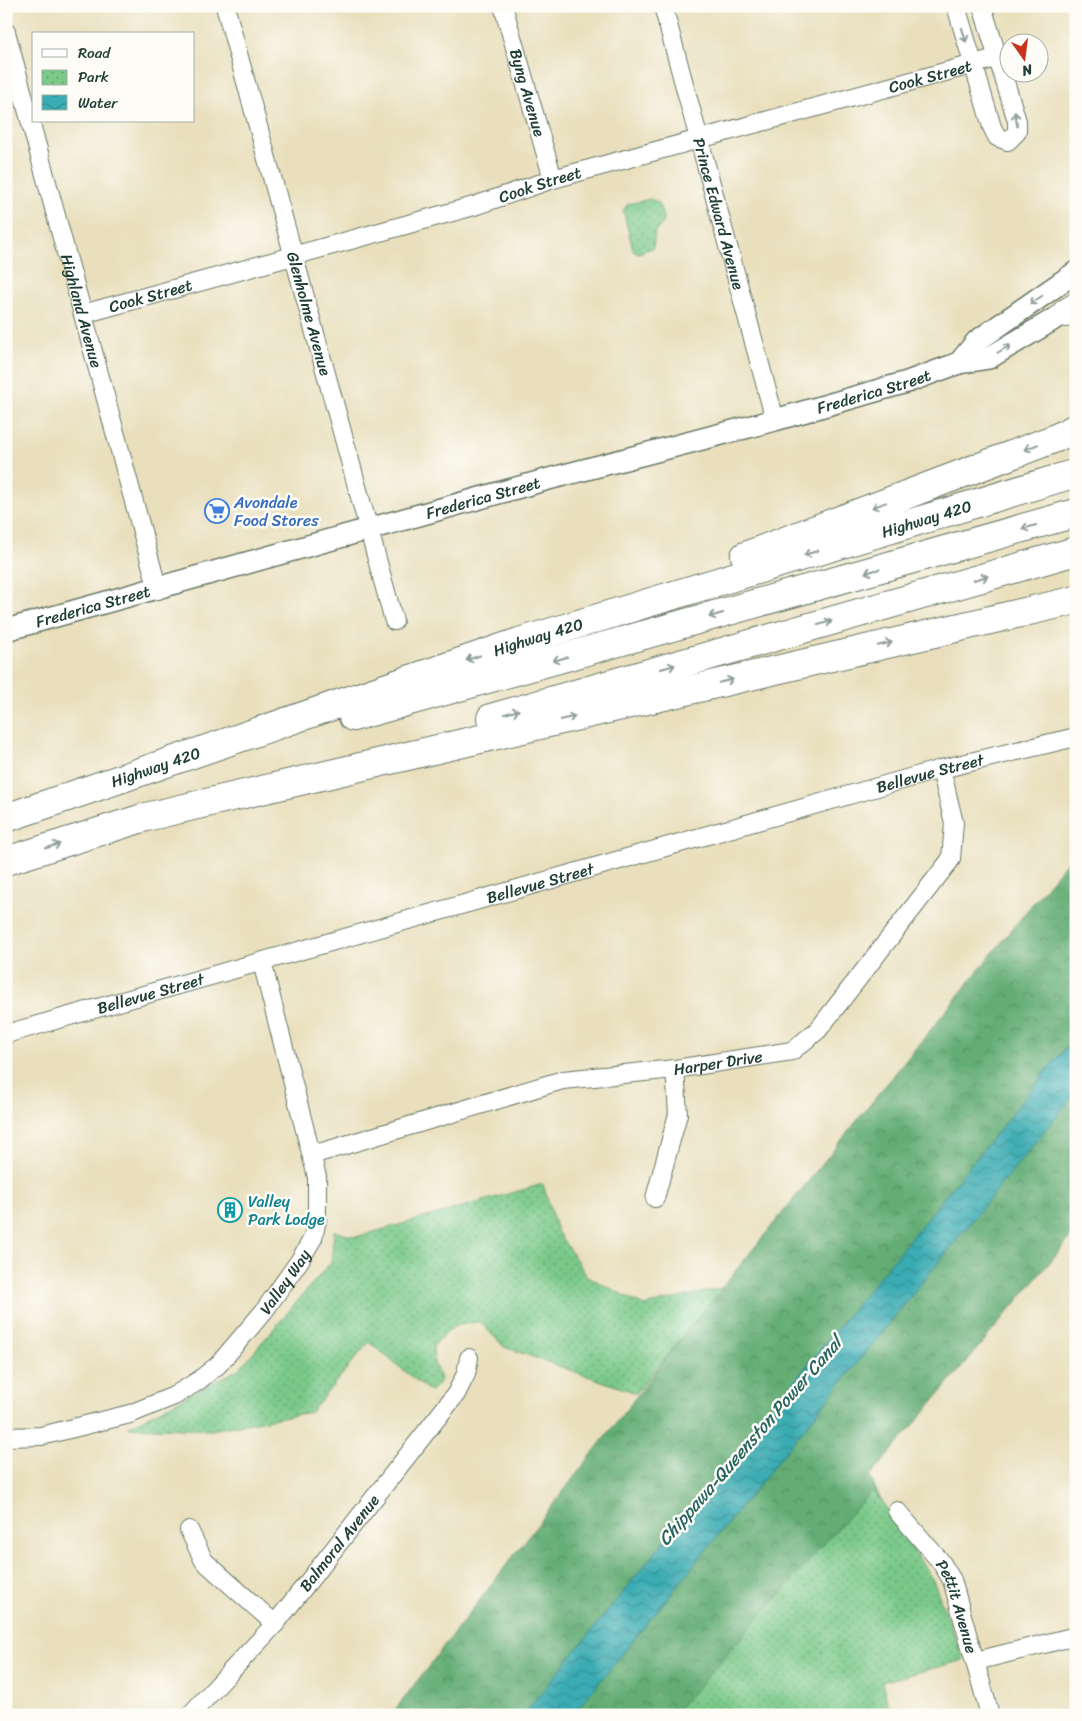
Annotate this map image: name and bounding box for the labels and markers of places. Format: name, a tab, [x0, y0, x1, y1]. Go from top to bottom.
place label: Avondale Food Stores	[233, 488, 319, 535]
supermarket icon: Avondale Food Stores	[204, 498, 230, 524]
place label: Valley Park Lodge	[248, 1187, 325, 1234]
building icon: Valley Park Lodge	[217, 1197, 243, 1223]

